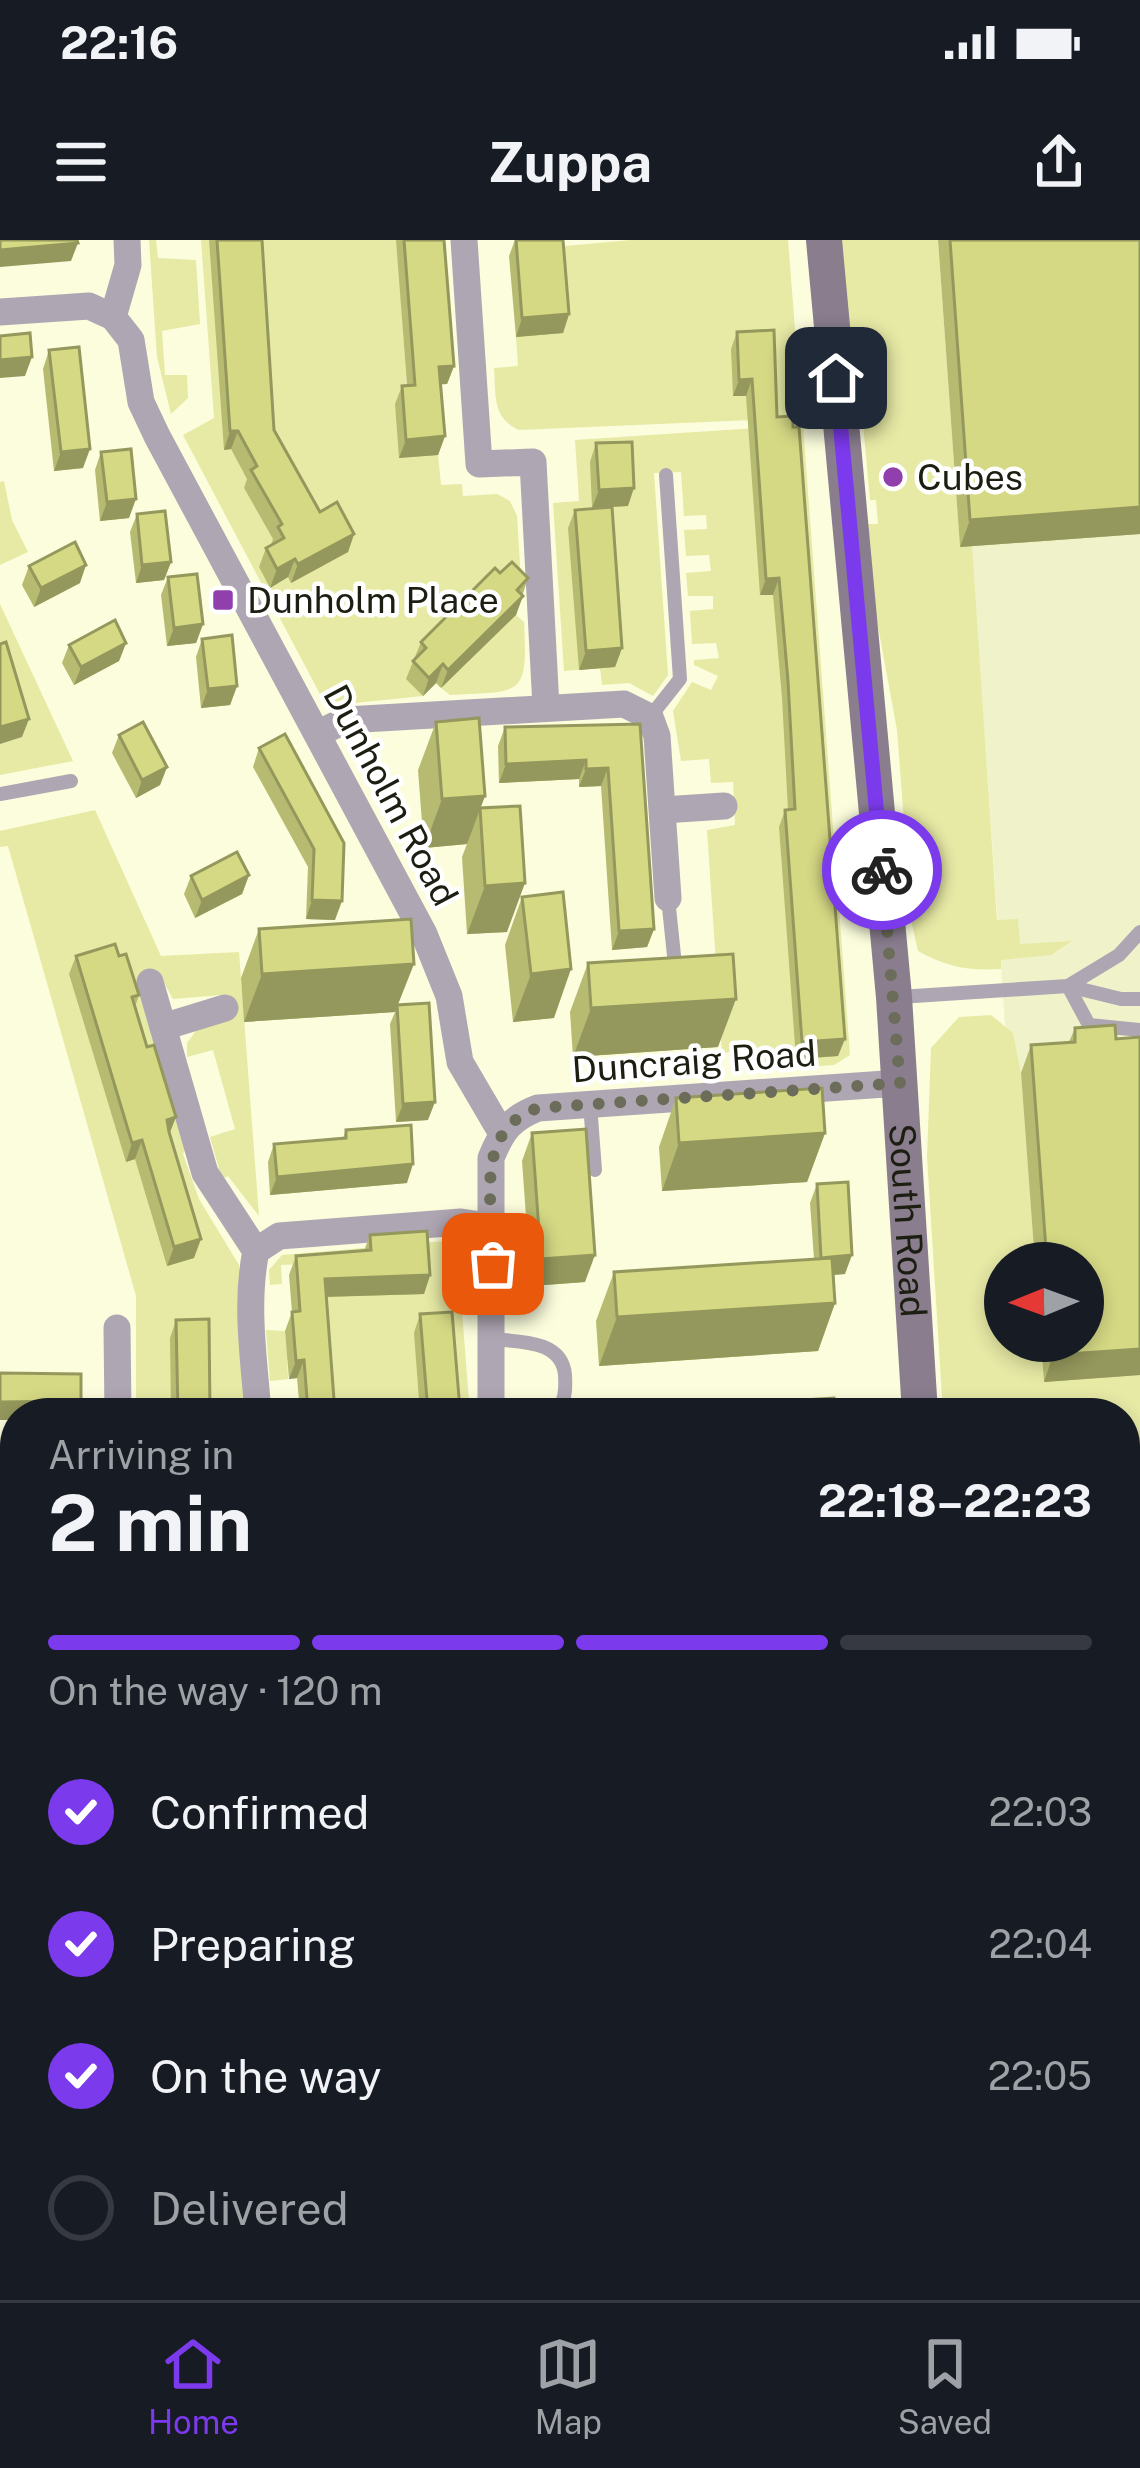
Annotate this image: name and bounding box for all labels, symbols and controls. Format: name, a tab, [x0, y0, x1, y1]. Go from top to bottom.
text: 22:16	[60, 16, 178, 69]
icon: menu	[48, 129, 114, 195]
icon: share	[1026, 129, 1092, 195]
text: Zuppa	[488, 131, 652, 194]
pin	[785, 327, 887, 429]
icon: home	[803, 345, 869, 411]
place label: Cubes	[917, 456, 1023, 498]
marker: Cubes	[880, 464, 906, 490]
place label: Dunholm Place	[247, 579, 499, 621]
marker: Dunholm Place	[210, 587, 236, 613]
street label: Dunholm Road	[315, 677, 467, 913]
courier	[822, 810, 942, 930]
icon: bike	[849, 837, 915, 903]
street label: Duncraig Road	[570, 1032, 818, 1090]
street label: South Road	[881, 1122, 935, 1319]
pin	[442, 1213, 544, 1315]
icon: bag	[460, 1231, 526, 1297]
north arrow	[984, 1242, 1104, 1362]
map controls	[984, 1242, 1104, 1362]
text: Arriving in	[48, 1432, 234, 1478]
text: 22:18–22:23	[818, 1474, 1092, 1527]
text: 2 min	[48, 1477, 252, 1569]
text: On the way · 120 m	[48, 1668, 383, 1714]
icon: check	[48, 1779, 114, 1845]
text: Confirmed	[150, 1786, 369, 1839]
text: 22:03	[989, 1789, 1092, 1835]
icon: check	[48, 1911, 114, 1977]
text: Preparing	[150, 1918, 356, 1971]
text: 22:04	[988, 1921, 1092, 1967]
icon: check	[48, 2043, 114, 2109]
text: On the way	[150, 2050, 382, 2103]
text: 22:05	[988, 2053, 1092, 2099]
text: Delivered	[150, 2182, 349, 2235]
tab: Home	[148, 2331, 239, 2441]
tab: Map	[535, 2331, 602, 2441]
tab: Saved	[898, 2331, 992, 2441]

